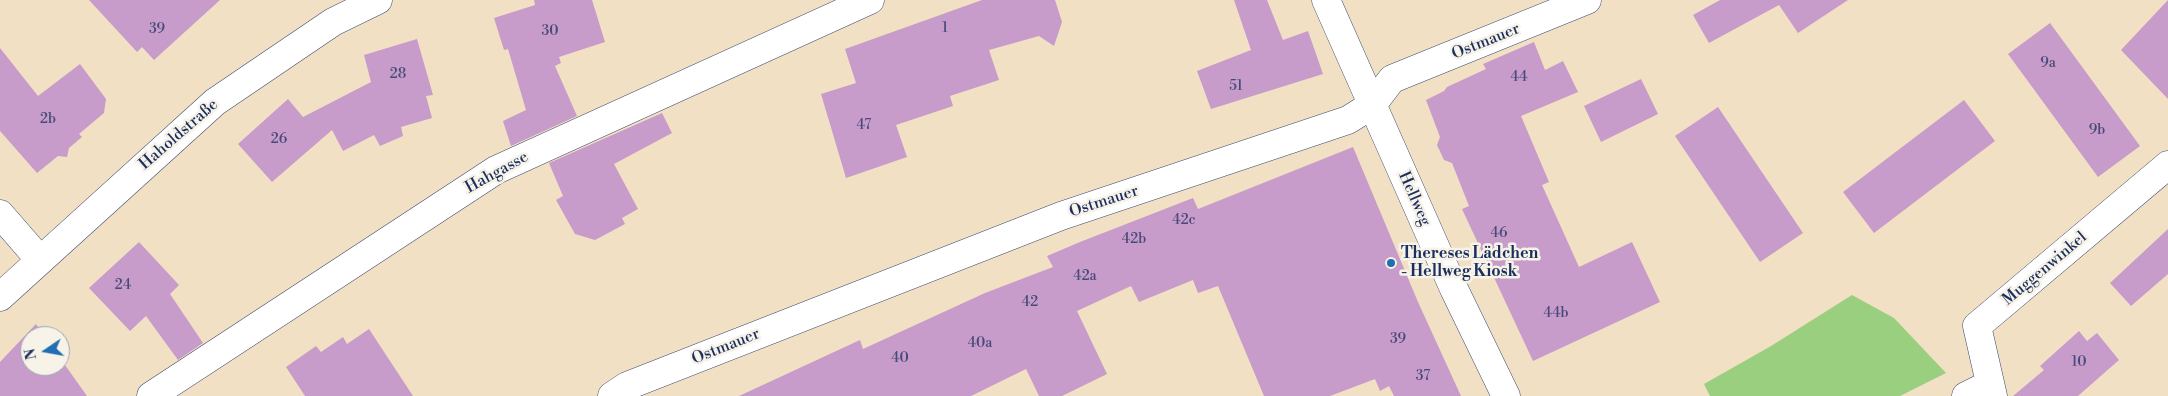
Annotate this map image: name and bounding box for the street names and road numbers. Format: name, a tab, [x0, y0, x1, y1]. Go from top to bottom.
street label: Ostmauer	[1449, 20, 1523, 64]
street label: Haholdstraße	[136, 96, 222, 174]
street label: Hahgasse	[462, 148, 532, 198]
street label: Hellweg	[1394, 169, 1434, 229]
street label: Ostmauer	[1067, 182, 1141, 222]
street label: Muggenwinkel	[1999, 228, 2091, 310]
street label: Ostmauer	[689, 325, 763, 369]

